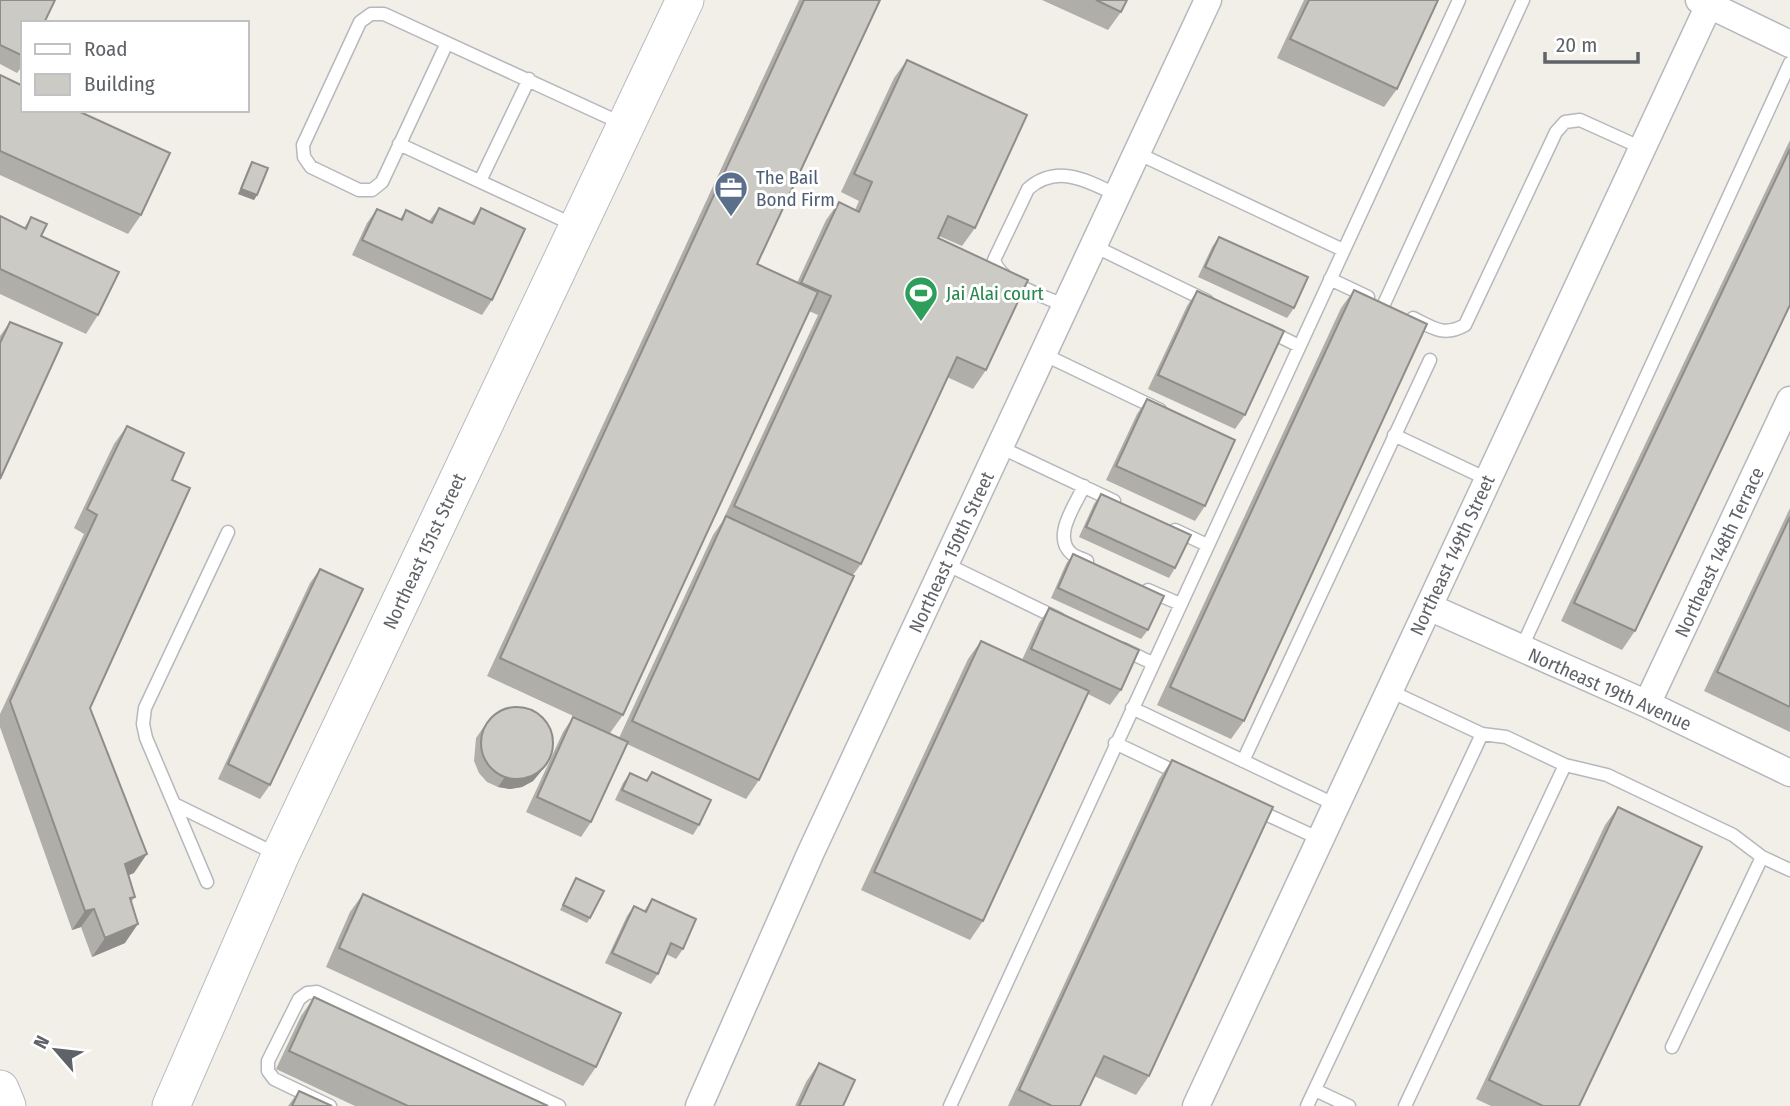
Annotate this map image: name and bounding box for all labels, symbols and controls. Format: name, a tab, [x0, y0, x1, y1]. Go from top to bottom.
legend	[21, 21, 248, 112]
scale bar	[1545, 21, 1638, 65]
text: 20 m	[1556, 32, 1597, 58]
text: Road	[84, 36, 128, 62]
text: Building	[84, 71, 155, 97]
place label: The Bail Bond Firm	[756, 166, 835, 211]
office icon: The Bail Bond Firm	[712, 169, 750, 218]
sports icon: Jai Alai court	[902, 274, 940, 323]
place label: Jai Alai court	[946, 282, 1045, 305]
street label: Northeast 148th Terrace	[1670, 464, 1769, 641]
street label: Northeast 150th Street	[904, 467, 999, 636]
street label: Northeast 151st Street	[378, 469, 471, 633]
street label: Northeast 149th Street	[1405, 471, 1500, 639]
street label: Northeast 19th Avenue	[1525, 643, 1695, 736]
north arrow	[21, 1015, 91, 1085]
text: N	[29, 1032, 54, 1053]

